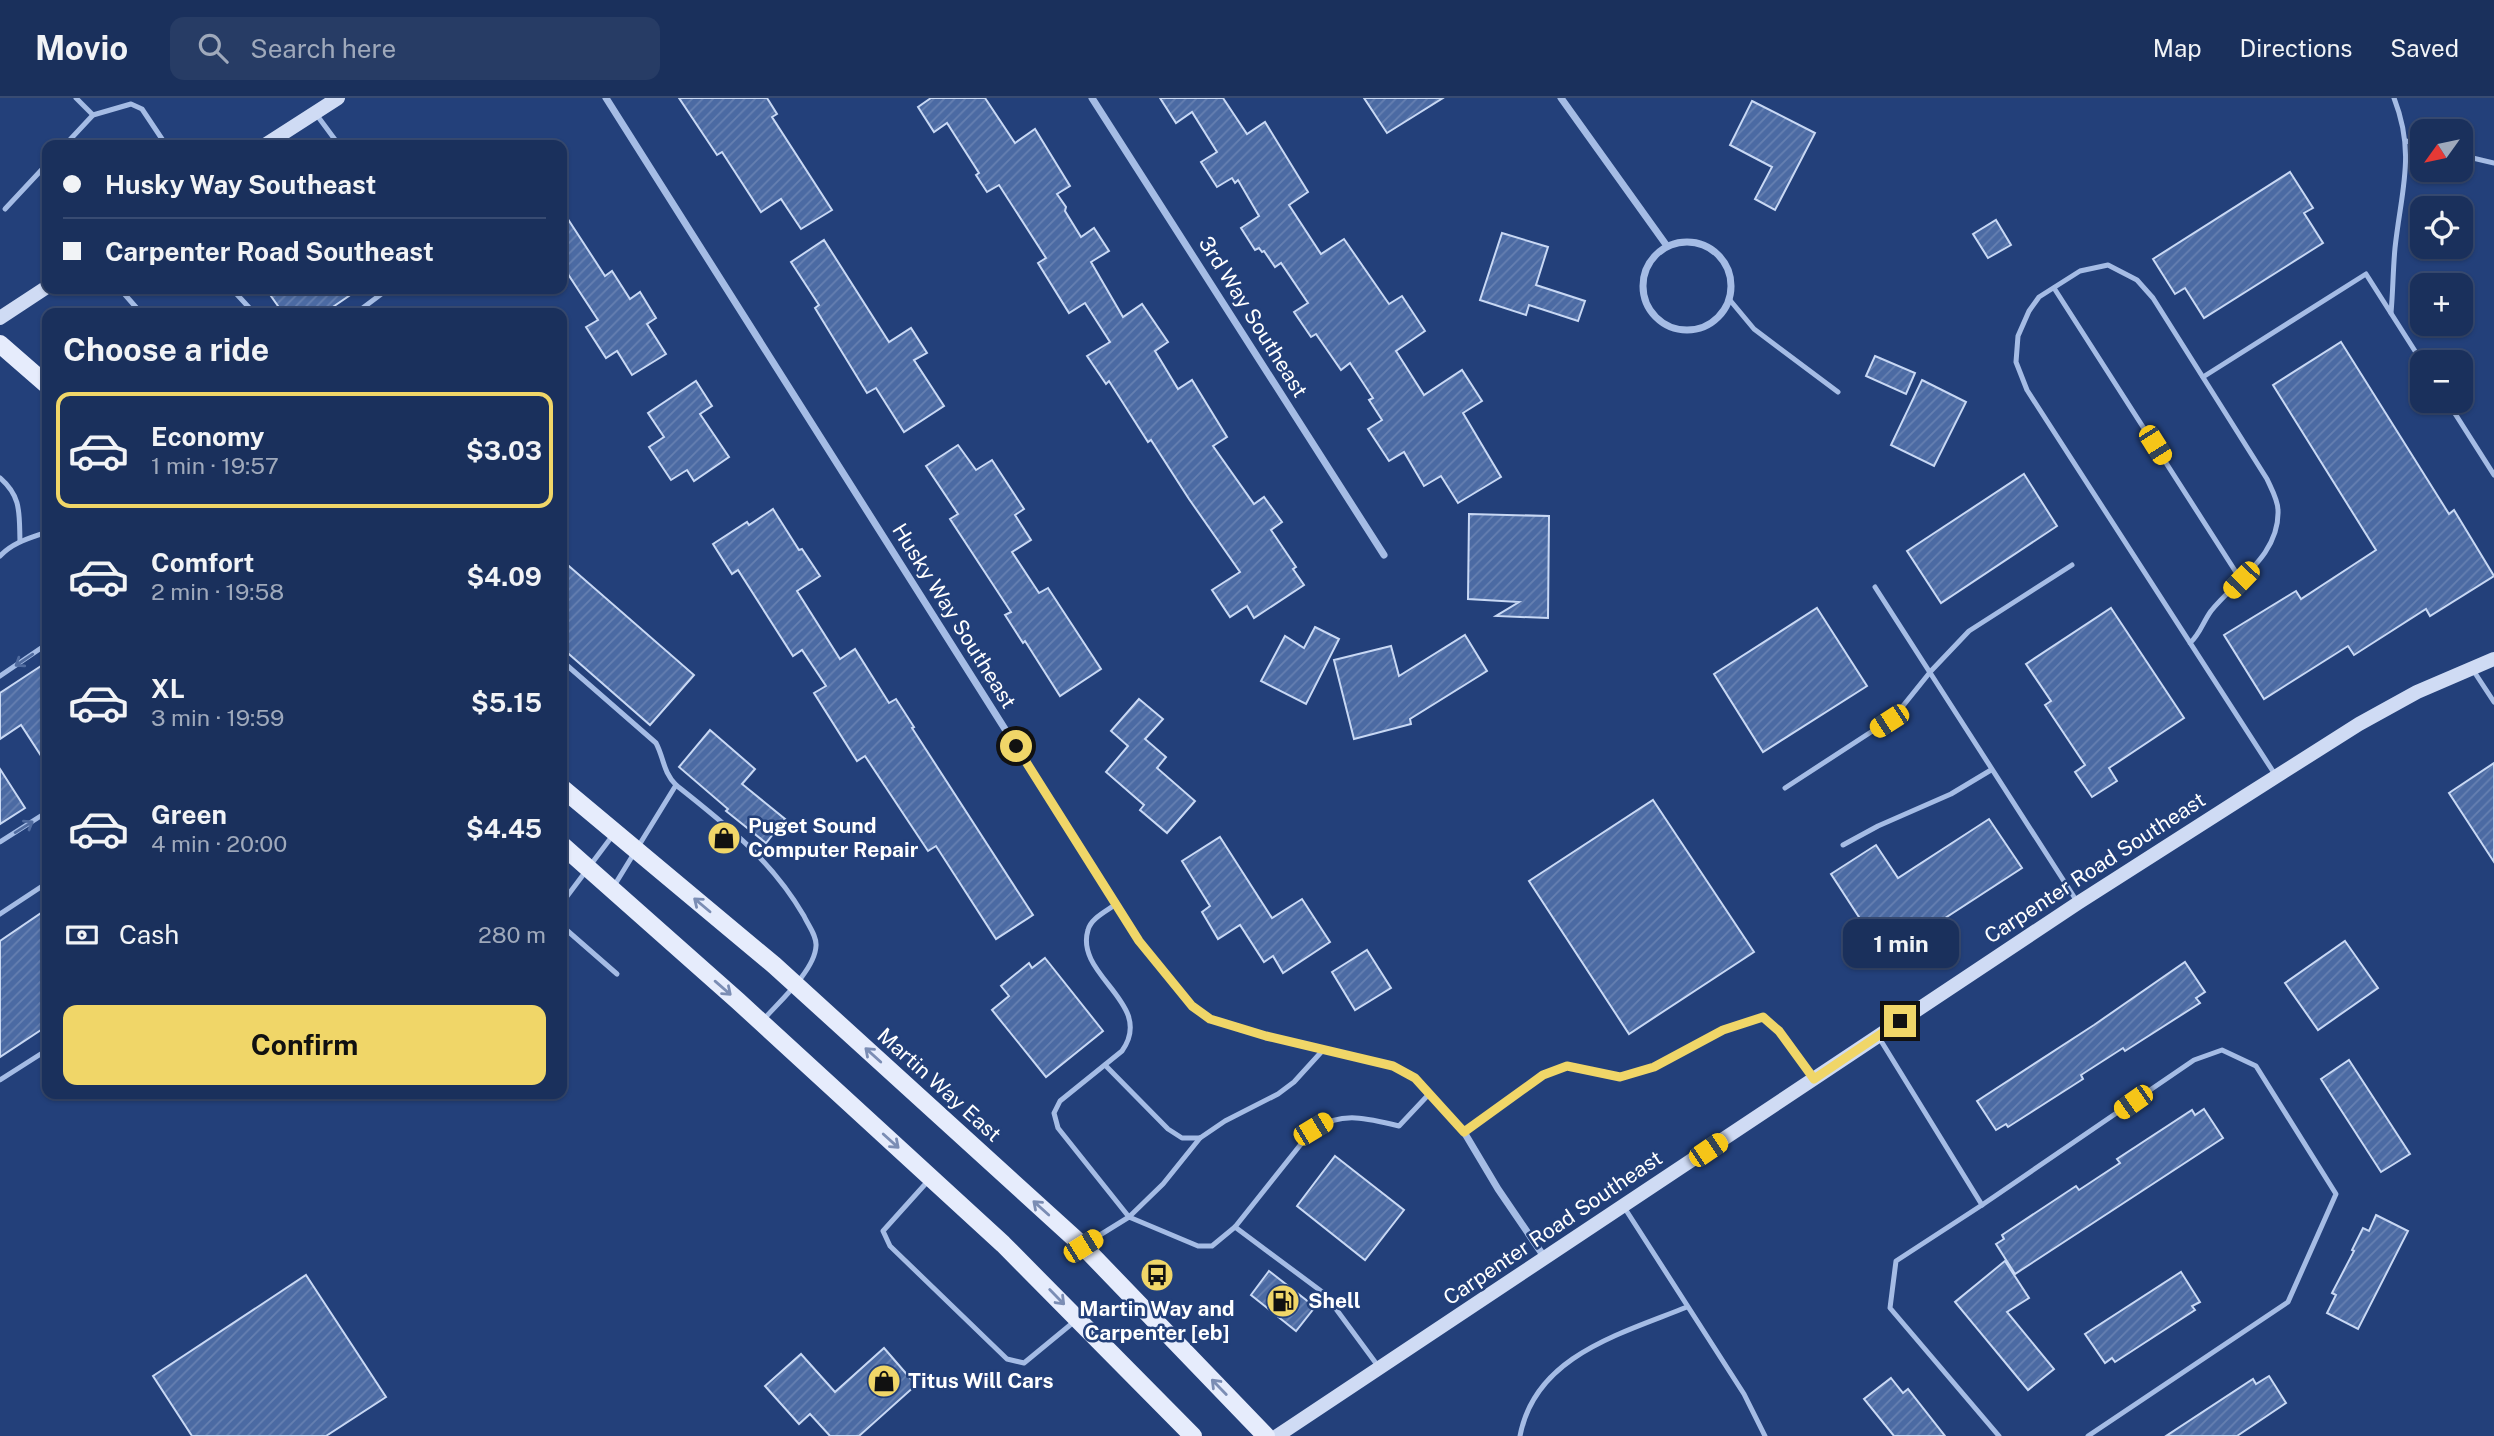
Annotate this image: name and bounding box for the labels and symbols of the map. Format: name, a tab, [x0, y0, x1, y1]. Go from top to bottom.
north arrow	[2410, 119, 2473, 182]
street label: 3rd Way Southeast	[1194, 232, 1313, 402]
car	[2135, 422, 2176, 468]
street label: Husky Way Southeast	[887, 519, 1022, 713]
car	[2219, 558, 2264, 602]
one-way arrow	[14, 653, 34, 667]
car	[1866, 701, 1913, 741]
route start	[1000, 730, 1032, 762]
street label: Carpenter Road Southeast	[1980, 787, 2210, 948]
place label: Puget Sound Computer Repair	[748, 813, 919, 862]
one-way arrow	[13, 819, 33, 833]
shop icon: Puget Sound Computer Repair	[705, 819, 743, 857]
one-way arrow	[693, 897, 711, 913]
callout: 1 min	[1842, 920, 1958, 968]
one-way arrow	[714, 980, 732, 996]
route end	[1884, 1005, 1916, 1037]
street label: Martin Way East	[872, 1023, 1006, 1147]
one-way arrow	[864, 1047, 882, 1063]
car	[2110, 1081, 2157, 1123]
car	[1290, 1109, 1337, 1149]
car	[1685, 1130, 1732, 1170]
one-way arrow	[882, 1133, 900, 1149]
street label: Carpenter Road Southeast	[1439, 1145, 1667, 1310]
one-way arrow	[1033, 1200, 1050, 1217]
car	[1060, 1226, 1107, 1266]
bus stop icon: Martin Way and Carpenter [eb]	[1138, 1256, 1176, 1294]
fuel station icon: Shell	[1264, 1282, 1302, 1320]
one-way arrow	[1048, 1288, 1065, 1305]
place label: Shell	[1308, 1288, 1361, 1313]
place label: Martin Way and Carpenter [eb]	[1079, 1296, 1235, 1345]
shop icon: Titus Will Cars	[865, 1362, 903, 1400]
place label: Titus Will Cars	[908, 1368, 1054, 1393]
one-way arrow	[1210, 1379, 1227, 1396]

